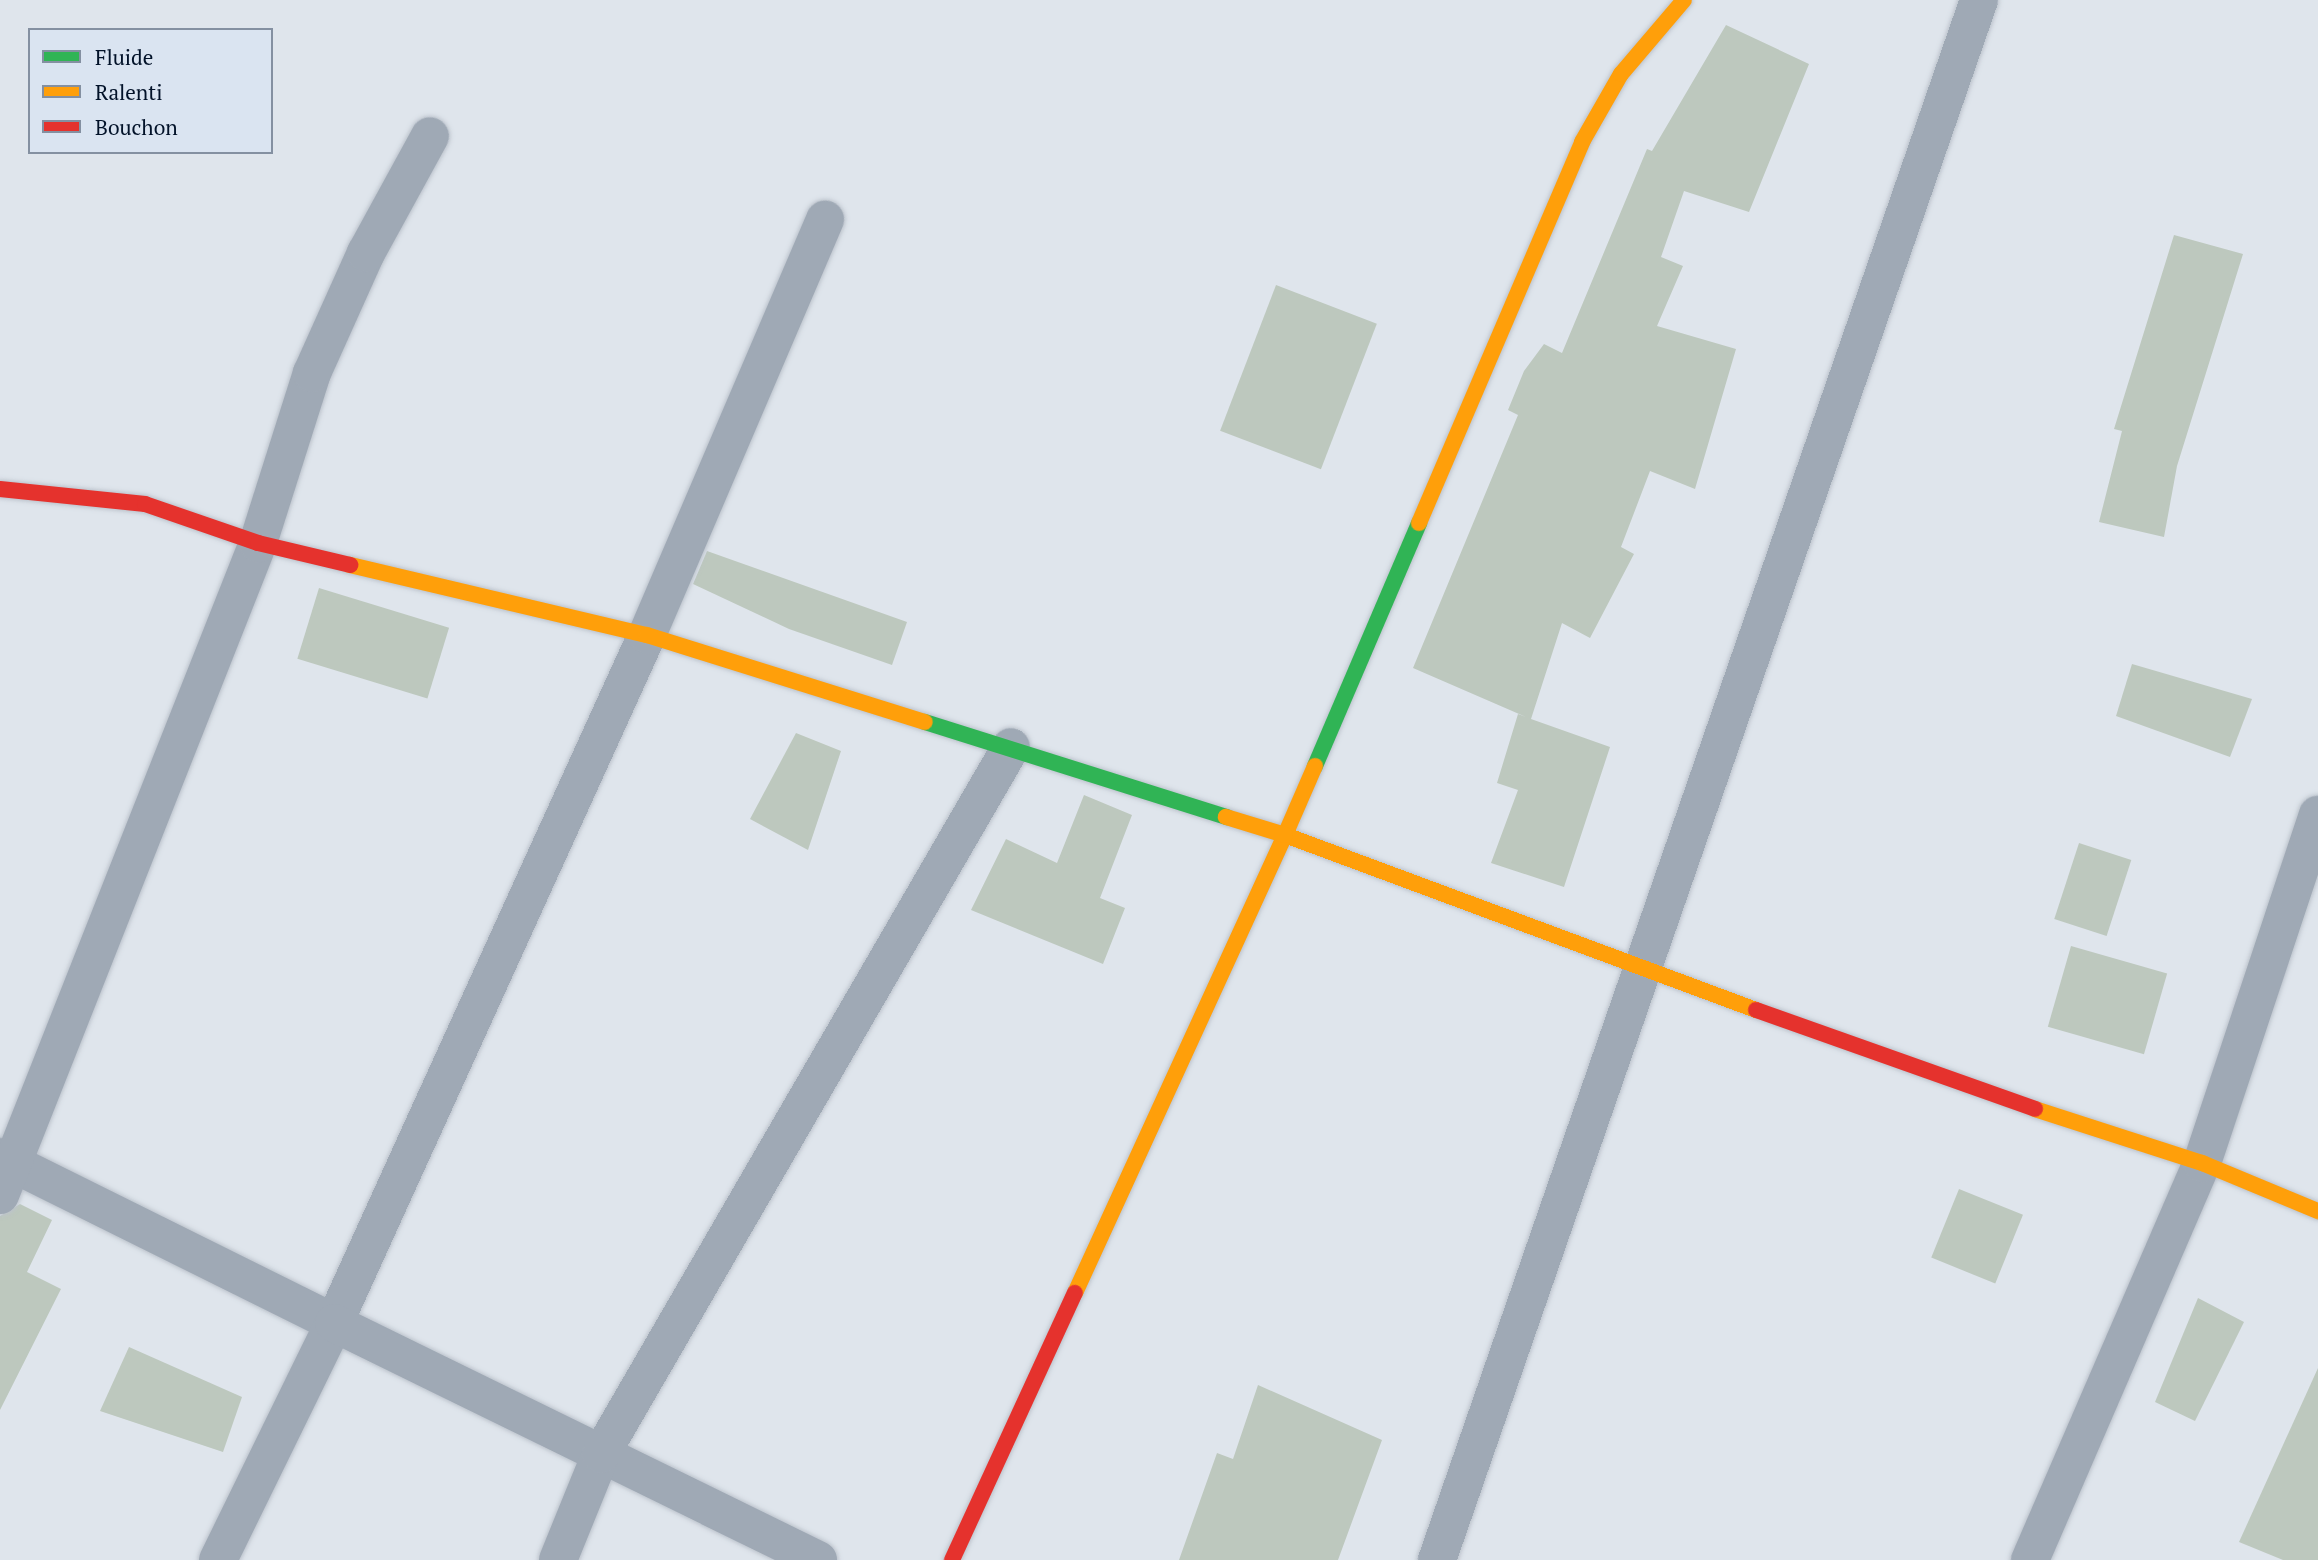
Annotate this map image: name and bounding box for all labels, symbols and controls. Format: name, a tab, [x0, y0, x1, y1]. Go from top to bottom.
legend	[28, 28, 273, 154]
text: Fluide	[95, 43, 153, 71]
text: Ralenti	[95, 78, 162, 106]
text: Bouchon	[95, 113, 178, 141]

